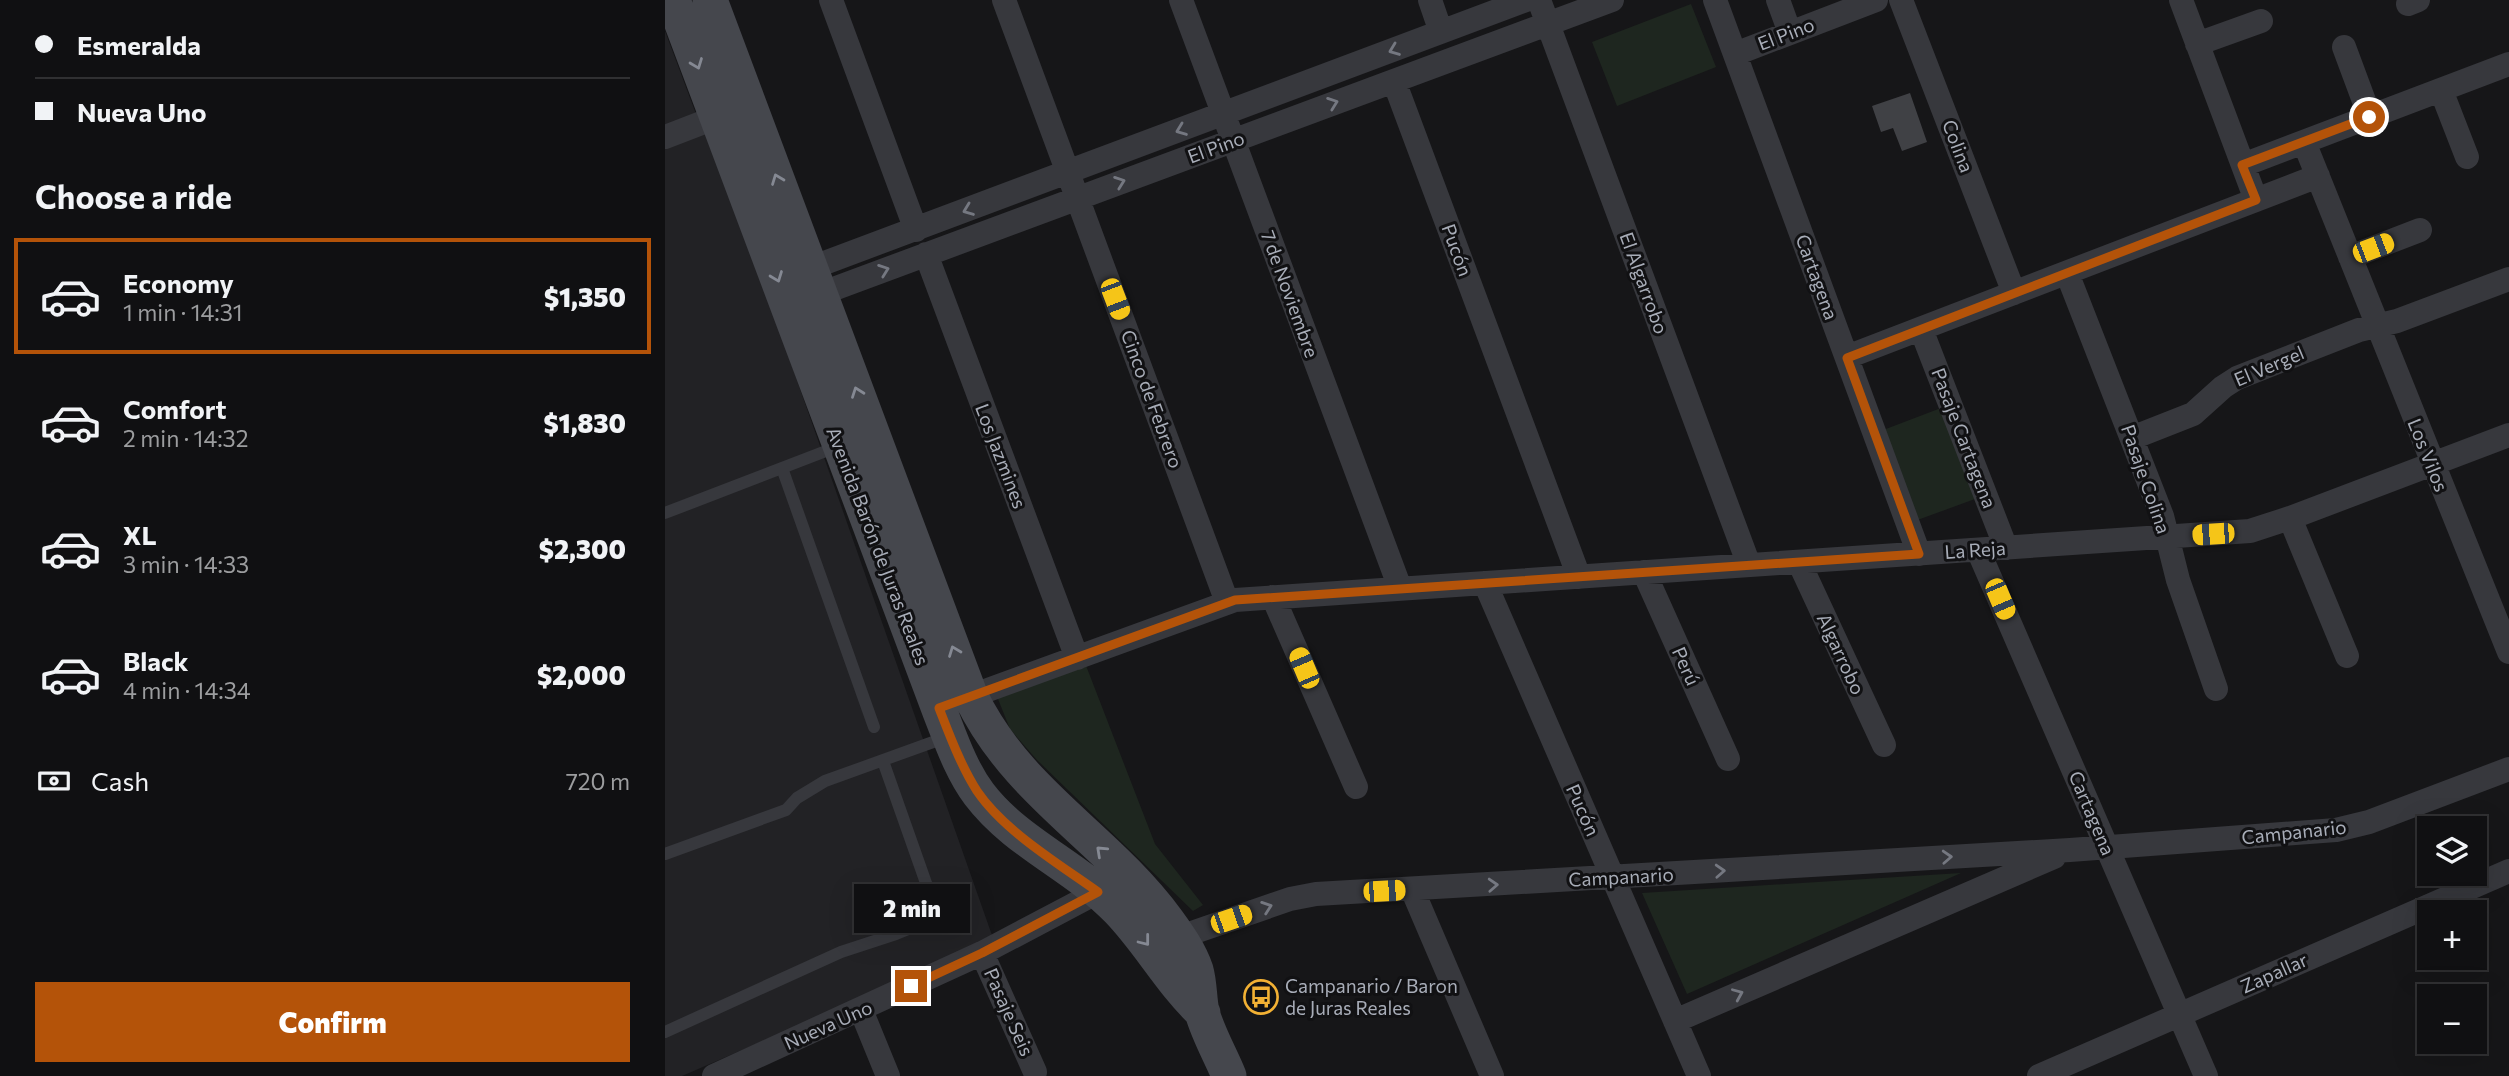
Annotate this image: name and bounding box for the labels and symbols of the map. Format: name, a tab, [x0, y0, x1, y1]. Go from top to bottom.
street label: El Pino	[1754, 12, 1817, 55]
one-way arrow	[1388, 42, 1400, 56]
one-way arrow	[689, 57, 703, 69]
one-way arrow	[1327, 97, 1339, 111]
route start	[2353, 101, 2385, 133]
street label: Colina	[1938, 116, 1979, 176]
one-way arrow	[1175, 122, 1187, 136]
street label: El Pino	[1184, 126, 1247, 167]
one-way arrow	[771, 173, 785, 185]
one-way arrow	[1114, 177, 1126, 191]
one-way arrow	[962, 202, 974, 216]
street label: Pucón	[1437, 220, 1478, 279]
street label: 7 de Noviembre	[1257, 227, 1324, 360]
street label: El Algarrobo	[1615, 229, 1674, 337]
street label: Cartagena	[1791, 231, 1844, 323]
car	[2350, 231, 2397, 265]
one-way arrow	[877, 264, 889, 278]
one-way arrow	[769, 270, 783, 282]
car	[1098, 276, 1133, 322]
street label: Cinco de Febrero	[1117, 327, 1188, 471]
street label: El Vergel	[2230, 340, 2307, 391]
street label: Pasaje Cartagena	[1927, 365, 2002, 511]
one-way arrow	[851, 387, 865, 399]
street label: Los Jazmines	[971, 400, 1032, 511]
street label: Los Vilos	[2403, 415, 2454, 495]
street label: Pasaje Colina	[2117, 421, 2176, 536]
street label: Avenida Barón de Juras Reales	[822, 423, 935, 668]
car	[2192, 522, 2235, 546]
street label: La Reja	[1944, 536, 2006, 563]
car	[1983, 576, 2018, 622]
street label: Algarrobo	[1813, 610, 1870, 698]
street label: Perú	[1668, 643, 1705, 689]
one-way arrow	[948, 645, 962, 657]
car	[1287, 645, 1322, 691]
street label: Cartagena	[2064, 767, 2120, 858]
street label: Pucón	[1562, 780, 1605, 839]
street label: Campanario	[2240, 815, 2348, 848]
one-way arrow	[1096, 846, 1109, 859]
one-way arrow	[1942, 850, 1953, 865]
street label: Campanario	[1568, 862, 1674, 891]
one-way arrow	[1715, 864, 1726, 879]
one-way arrow	[1487, 877, 1498, 892]
car	[1363, 879, 1406, 903]
callout: 2 min	[853, 884, 969, 934]
one-way arrow	[1261, 901, 1273, 915]
car	[1208, 902, 1255, 936]
one-way arrow	[1136, 933, 1149, 946]
street label: Zapallar	[2237, 947, 2311, 998]
street label: Pasaje Seis	[980, 964, 1039, 1059]
route end	[895, 970, 927, 1002]
place label: Campanario / Baron de Juras Reales	[1285, 974, 1458, 1019]
bus stop icon: Campanario / Baron de Juras Reales	[1242, 978, 1280, 1016]
one-way arrow	[1731, 988, 1743, 1002]
street label: Nueva Uno	[780, 995, 875, 1054]

